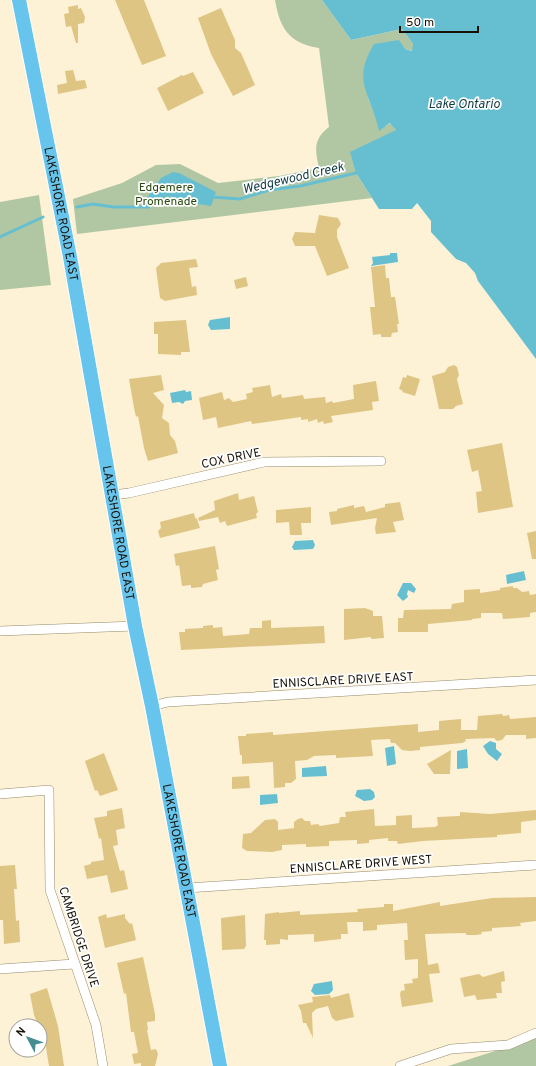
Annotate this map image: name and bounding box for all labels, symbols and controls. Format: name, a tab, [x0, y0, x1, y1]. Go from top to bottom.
scale bar	[400, 8, 478, 34]
text: 50 m	[406, 15, 434, 31]
water label: Lake Ontario	[428, 97, 500, 113]
street label: LAKESHORE ROAD EAST	[39, 146, 81, 282]
water label: Wedgewood Creek	[241, 159, 346, 198]
park label: Edgemere Promenade	[135, 180, 197, 210]
street label: COX DRIVE	[200, 445, 262, 473]
street label: LAKESHORE ROAD EAST	[98, 464, 137, 601]
street label: ENNISCLARE DRIVE EAST	[272, 669, 414, 693]
street label: LAKESHORE ROAD EAST	[158, 783, 199, 920]
street label: ENNISCLARE DRIVE WEST	[289, 852, 433, 878]
street label: CAMBRIDGE DRIVE	[54, 885, 102, 990]
north arrow	[8, 1018, 48, 1058]
text: N	[13, 1025, 29, 1040]

